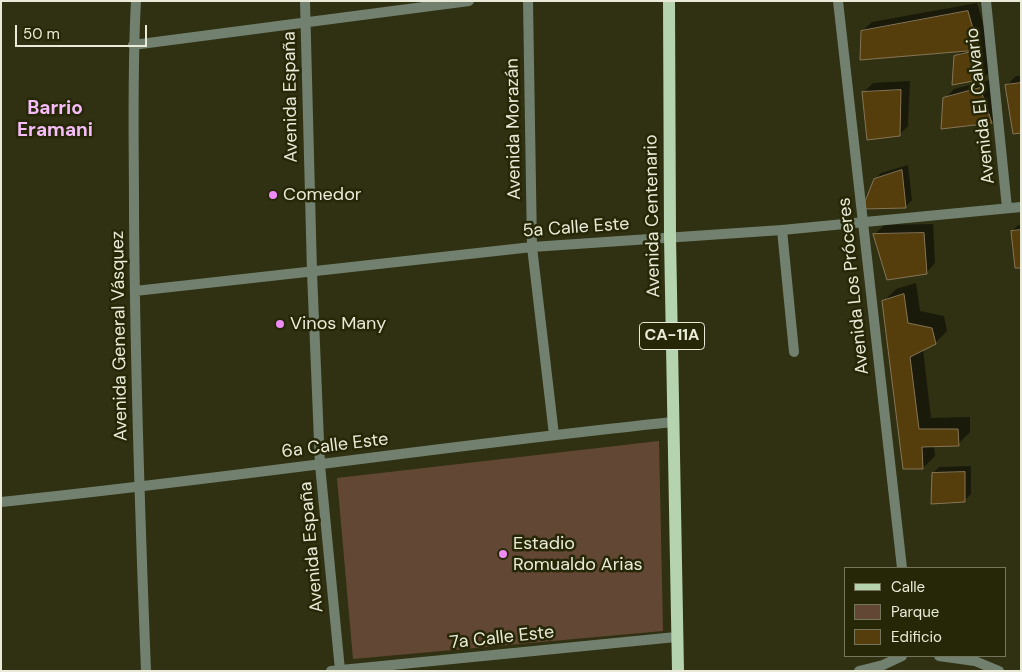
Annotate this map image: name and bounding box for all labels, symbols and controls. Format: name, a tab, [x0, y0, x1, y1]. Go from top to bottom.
scale bar	[18, 15, 150, 47]
text: 50 m	[23, 24, 60, 44]
street label: Avenida El Calvario	[962, 27, 1000, 185]
street label: Avenida España	[279, 31, 303, 163]
street label: Avenida Morazán	[502, 58, 526, 200]
district label: Barrio Eramani	[17, 98, 93, 142]
street label: Avenida Centenario	[641, 134, 665, 298]
place label: Comedor	[283, 184, 361, 206]
marker: Comedor	[267, 189, 279, 201]
street label: Avenida Los Próceres	[834, 196, 874, 376]
street label: 5a Calle Este	[522, 213, 630, 243]
street label: Avenida General Vásquez	[107, 231, 133, 441]
place label: Vinos Many	[290, 313, 386, 335]
marker: Vinos Many	[274, 318, 286, 330]
road number: CA-11A	[640, 322, 704, 350]
street label: 6a Calle Este	[280, 429, 390, 463]
street label: Avenida España	[296, 481, 328, 613]
place label: Estadio Romualdo Arias	[513, 533, 642, 576]
marker: Estadio Romualdo Arias	[497, 548, 509, 560]
legend	[844, 567, 1007, 657]
text: Calle	[891, 577, 925, 597]
text: Parque	[891, 602, 939, 622]
street label: 7a Calle Este	[449, 622, 555, 654]
text: Edificio	[891, 627, 942, 647]

